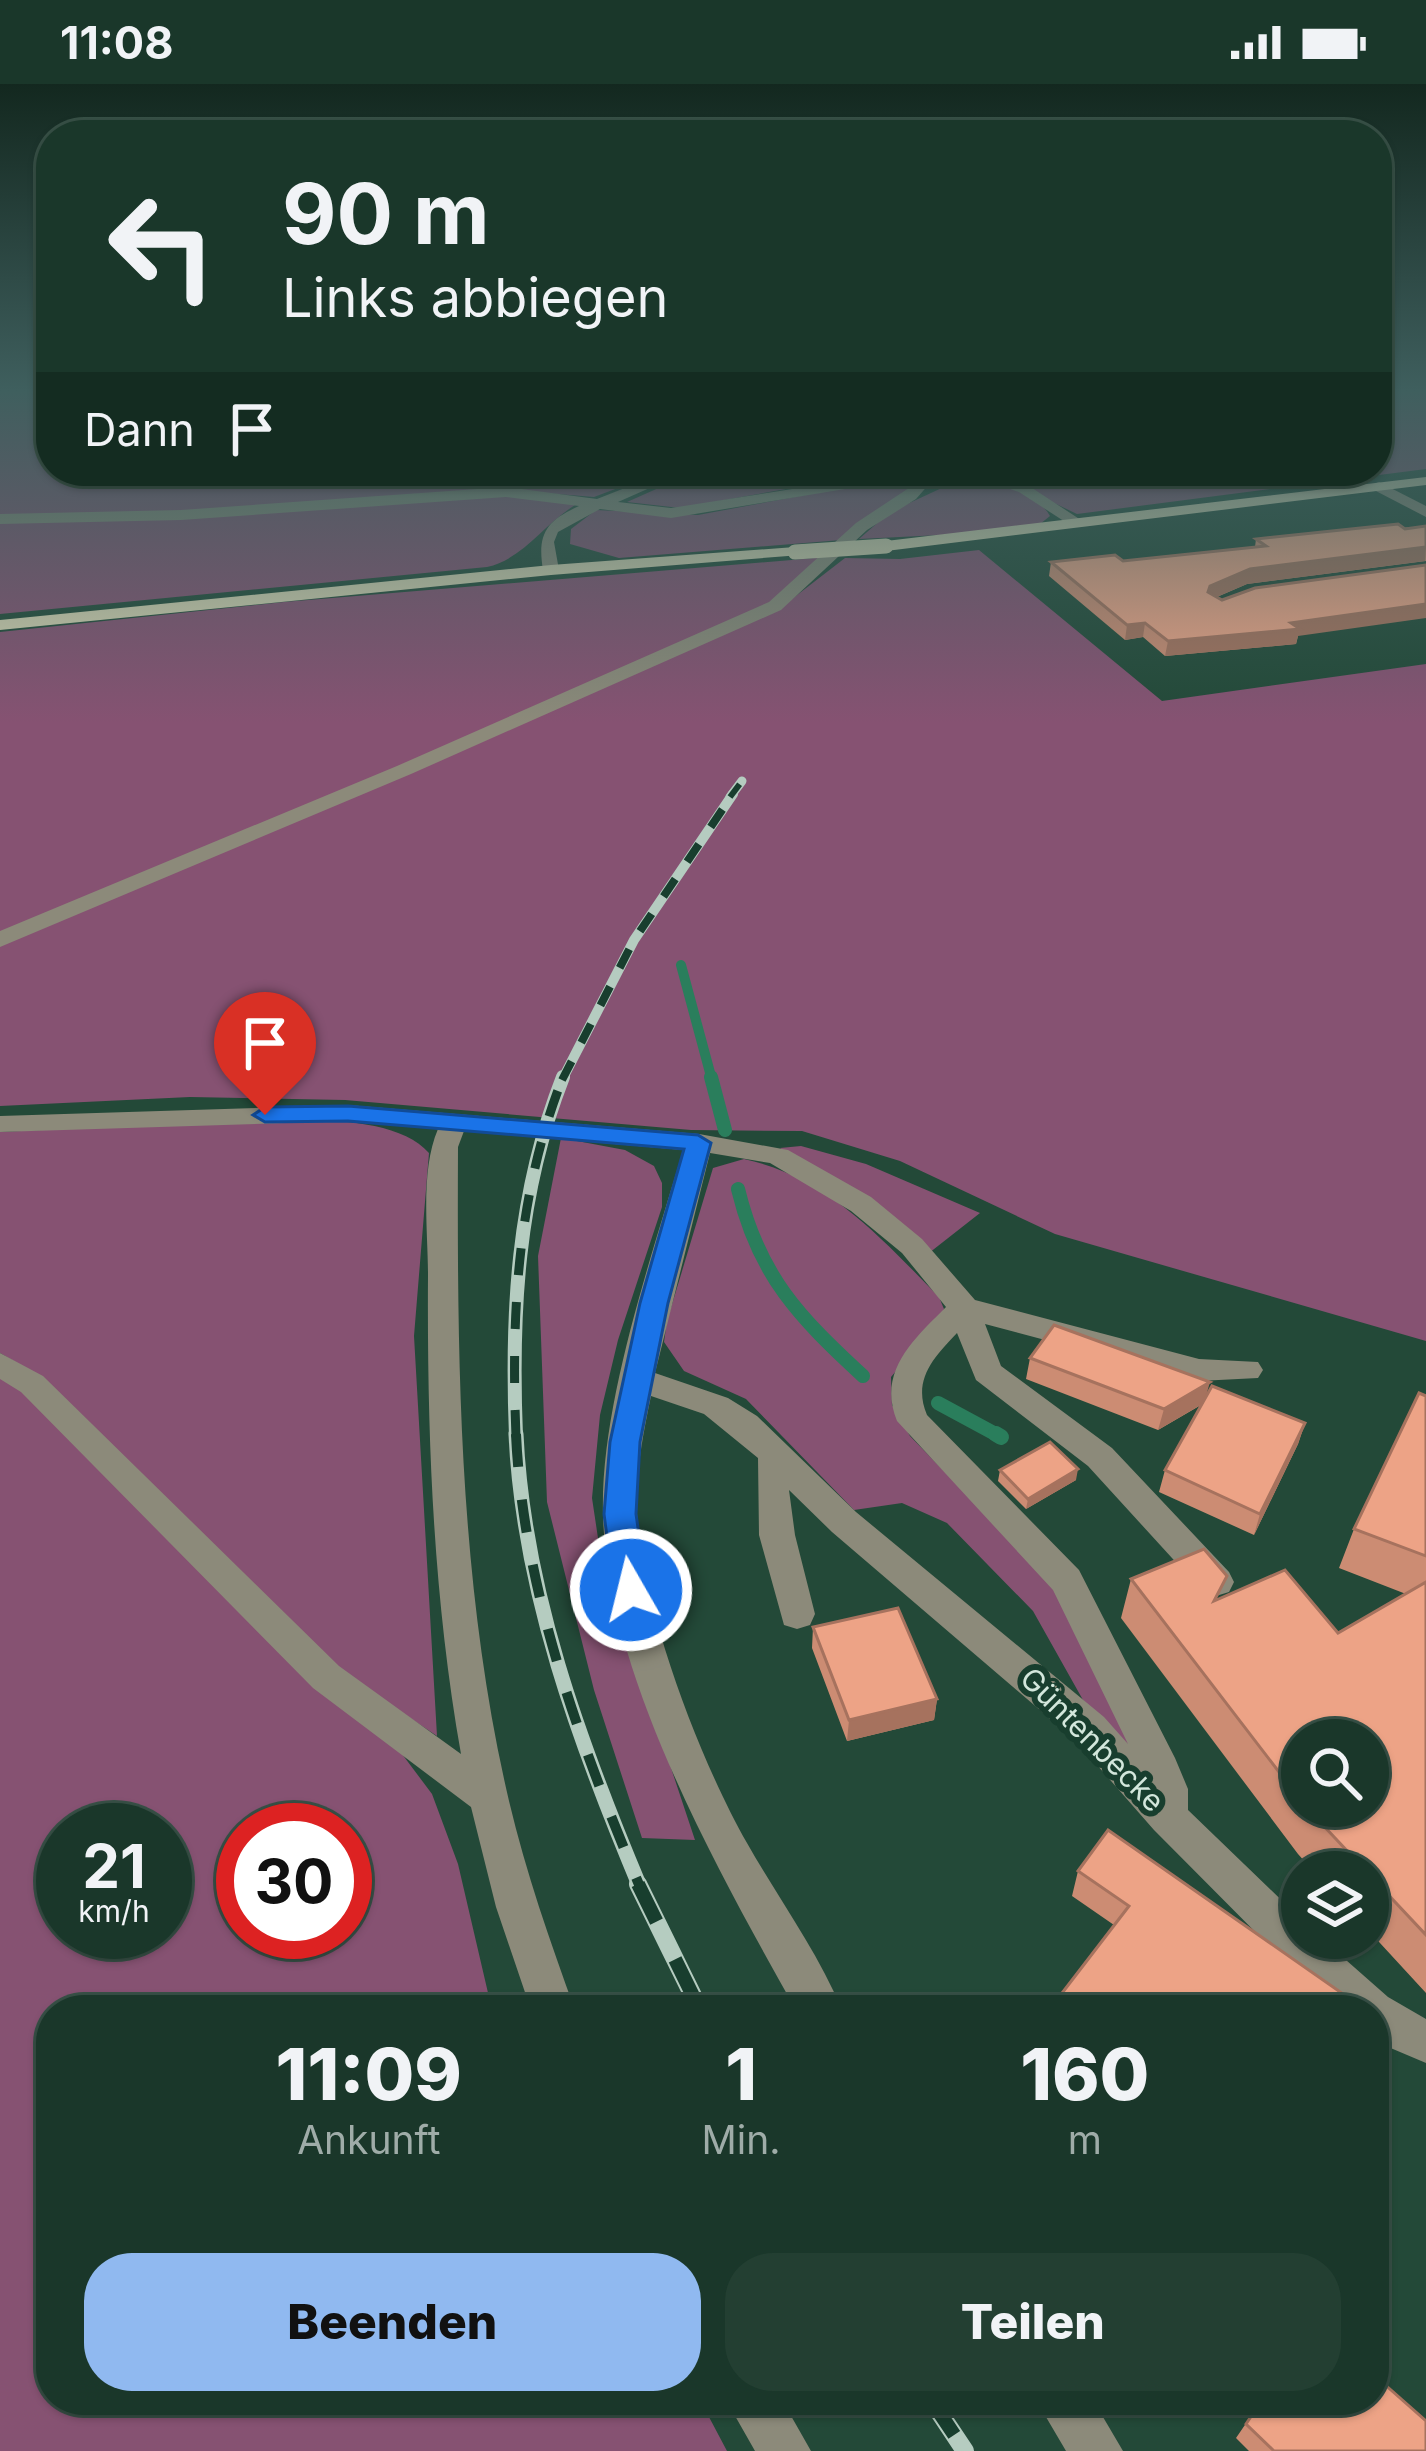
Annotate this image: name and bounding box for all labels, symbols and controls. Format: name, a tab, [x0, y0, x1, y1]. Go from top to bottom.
text: 11:08	[60, 15, 173, 70]
text: 90 m	[282, 163, 490, 264]
icon: left	[84, 168, 240, 324]
text: Links abbiegen	[282, 265, 668, 330]
icon: arrive	[219, 396, 285, 462]
text: Dann	[84, 402, 195, 457]
pin	[214, 992, 316, 1115]
icon: arrive	[232, 1010, 298, 1076]
position arrow	[568, 1527, 694, 1653]
street label: Güntenbecke	[1013, 1660, 1172, 1819]
map controls	[1281, 1719, 1389, 1959]
button: search	[1281, 1719, 1389, 1827]
speed limit sign: 30	[216, 1803, 372, 1959]
text: 21	[82, 1830, 146, 1902]
button: layers	[1281, 1851, 1389, 1959]
text: km/h	[78, 1893, 150, 1929]
text: 11:09	[276, 2030, 462, 2117]
text: 1	[725, 2030, 757, 2117]
text: 160	[1020, 2030, 1149, 2117]
text: Ankunft	[297, 2116, 440, 2163]
text: Min.	[702, 2116, 781, 2163]
text: m	[1068, 2116, 1102, 2163]
button: Beenden	[84, 2253, 701, 2391]
button: Teilen	[725, 2253, 1341, 2391]

